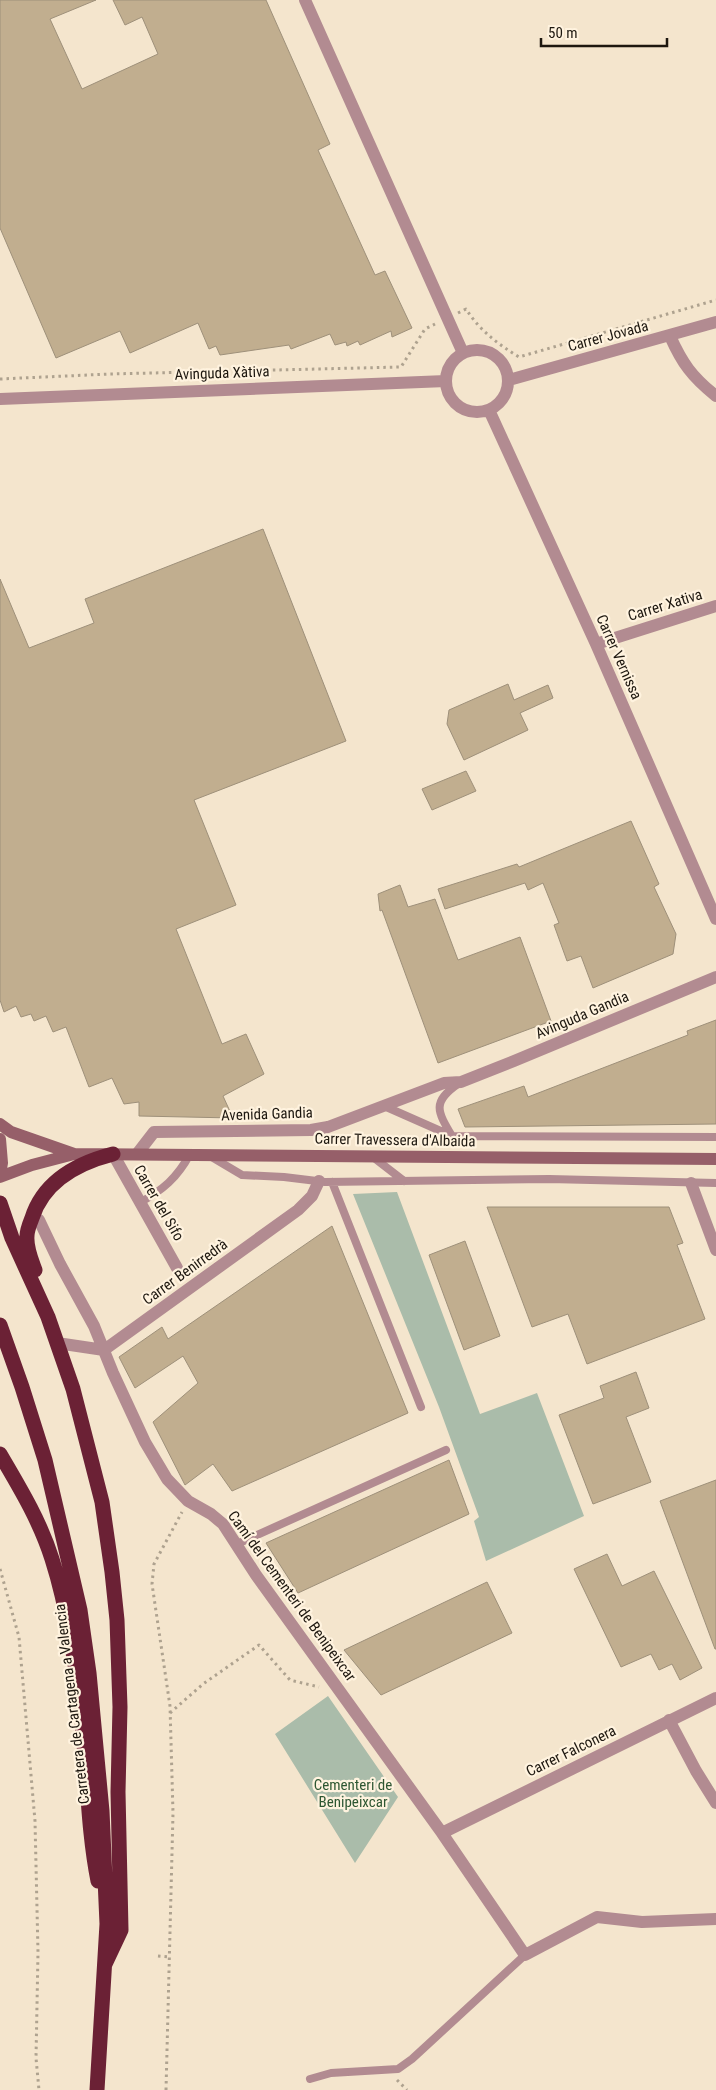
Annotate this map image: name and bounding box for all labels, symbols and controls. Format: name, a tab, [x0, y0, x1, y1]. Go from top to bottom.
scale bar	[541, 15, 667, 47]
text: 50 m	[548, 24, 578, 42]
street label: Carrer Jovada	[566, 317, 650, 355]
street label: Avinguda Xàtiva	[174, 362, 270, 384]
street label: Carrer Xativa	[626, 585, 704, 625]
street label: Carrer Vernissa	[592, 612, 646, 702]
street label: Avinguda Gandia	[533, 987, 631, 1043]
street label: Avenida Gandia	[221, 1103, 313, 1125]
street label: Carrer Travessera d'Albaida	[314, 1130, 476, 1150]
street label: Carrer del Sifo	[130, 1162, 188, 1244]
street label: Carrer Benirredrà	[139, 1235, 231, 1309]
street label: Camí del Cementeri de Benipeixcar	[224, 1507, 360, 1685]
street label: Carretera de Cartagena a Valencia	[51, 1603, 93, 1805]
street label: Carrer Falconera	[523, 1722, 619, 1780]
park label: Cementeri de Benipeixcar	[314, 1776, 392, 1811]

